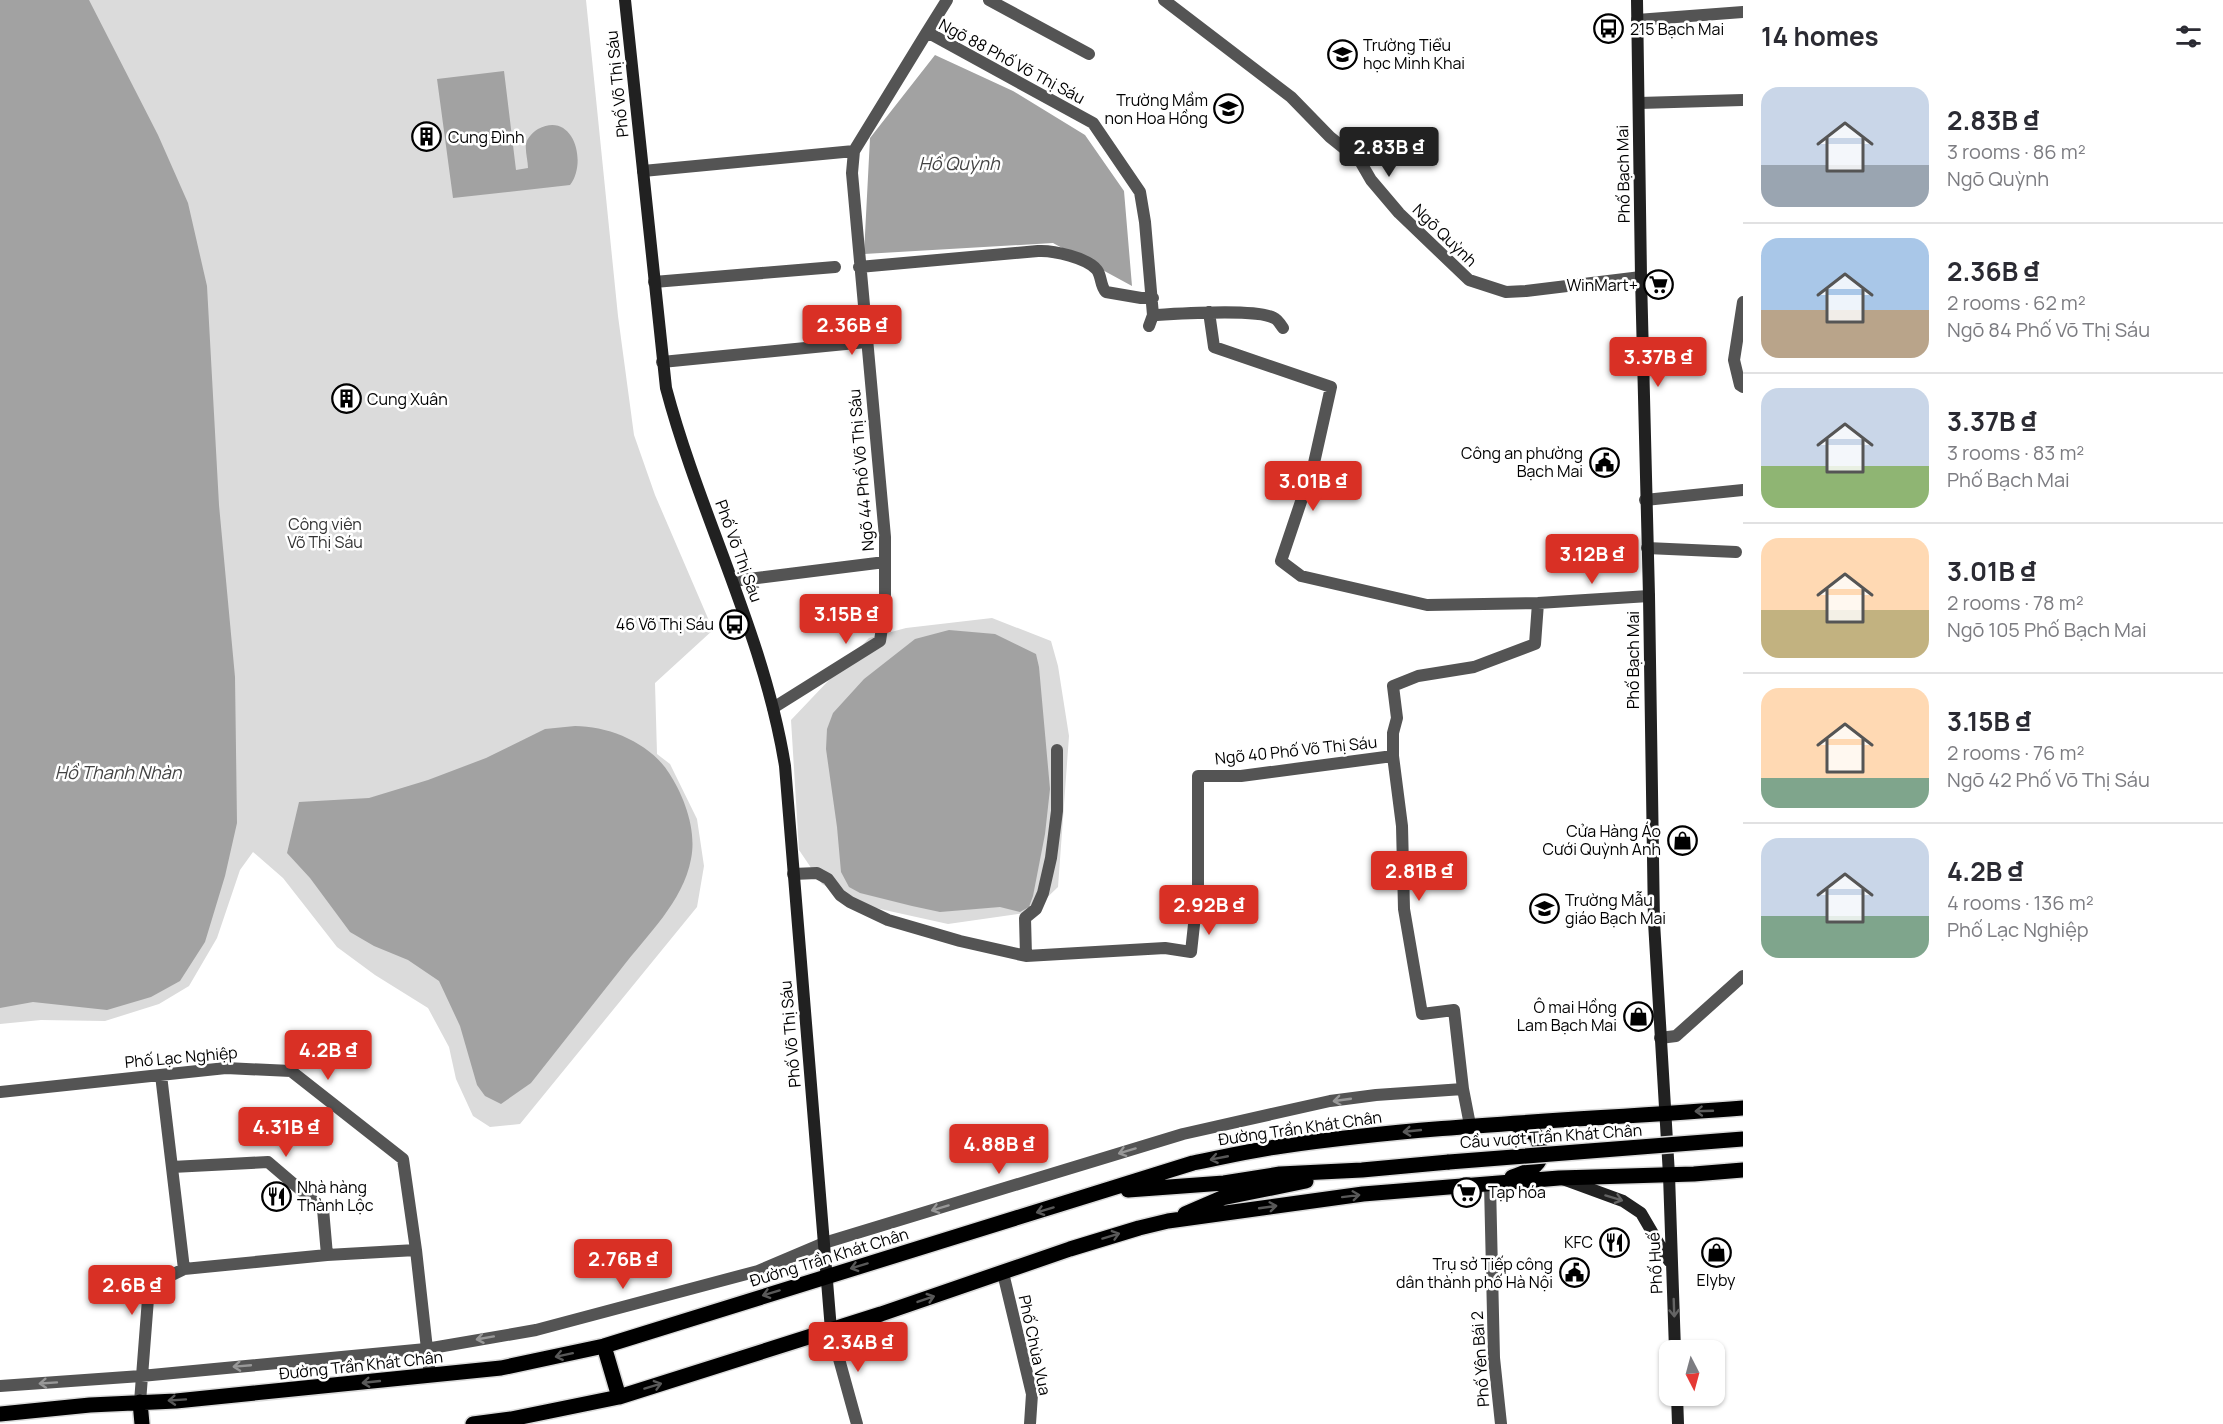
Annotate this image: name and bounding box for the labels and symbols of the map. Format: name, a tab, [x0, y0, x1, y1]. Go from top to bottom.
street label: Ngõ 88 Phố Võ Thị Sáu	[935, 13, 1089, 109]
bus stop icon: 215 Bạch Mai	[1593, 13, 1625, 45]
place label: 215 Bạch Mai	[1630, 18, 1724, 40]
street label: Phố Võ Thị Sáu	[600, 29, 634, 139]
place label: Trường Tiểu học Minh Khai	[1363, 34, 1465, 74]
school or university icon: Trường Tiểu học Minh Khai	[1326, 38, 1358, 70]
place label: Trường Mầm non Hoa Hồng	[1104, 89, 1208, 129]
school or university icon: Trường Mầm non Hoa Hồng	[1213, 93, 1245, 125]
building icon: Cung Đình	[411, 121, 443, 153]
street label: Phố Bạch Mai	[1611, 125, 1635, 223]
place label: Cung Đình	[448, 126, 525, 148]
pin: 2.83B ₫	[1334, 127, 1444, 178]
water label: Hồ Quỳnh	[918, 151, 1001, 175]
street label: Ngõ Quỳnh	[1408, 199, 1482, 271]
supermarket icon: WinMart+	[1643, 269, 1675, 301]
place label: WinMart+	[1566, 274, 1638, 296]
pin: 2.36B ₫	[797, 305, 907, 356]
pin: 3.37B ₫	[1603, 337, 1713, 388]
building icon: Cung Xuân	[330, 383, 362, 415]
place label: Cung Xuân	[367, 388, 448, 410]
street label: Ngõ 44 Phố Võ Thị Sáu	[843, 388, 879, 552]
place label: Công an phường Bạch Mai	[1461, 442, 1583, 482]
public building icon: Công an phường Bạch Mai	[1588, 446, 1620, 478]
pin: 3.01B ₫	[1258, 461, 1368, 512]
street label: Phố Võ Thị Sáu	[710, 497, 768, 605]
park label: Công viên Võ Thị Sáu	[287, 513, 363, 553]
pin: 3.12B ₫	[1537, 534, 1647, 585]
pin: 3.15B ₫	[791, 594, 901, 645]
bus stop icon: 46 Võ Thị Sáu	[719, 608, 751, 640]
street label: Phố Bạch Mai	[1622, 611, 1644, 709]
place label: 46 Võ Thị Sáu	[616, 613, 714, 635]
street label: Ngõ 40 Phố Võ Thị Sáu	[1214, 731, 1378, 769]
water label: Hồ Thanh Nhàn	[55, 760, 183, 784]
place label: Cửa Hàng Áo Cưới Quỳnh Anh	[1542, 820, 1661, 860]
shop icon: Cửa Hàng Áo Cưới Quỳnh Anh	[1666, 824, 1698, 856]
pin: 2.81B ₫	[1364, 851, 1474, 902]
pin: 2.92B ₫	[1154, 885, 1264, 936]
place label: Trường Mẫu giáo Bạch Mai	[1565, 889, 1666, 929]
school or university icon: Trường Mẫu giáo Bạch Mai	[1528, 893, 1560, 925]
street label: Phố Võ Thị Sáu	[774, 980, 806, 1088]
place label: Ô mai Hồng Lam Bạch Mai	[1517, 996, 1617, 1036]
shop icon: Ô mai Hồng Lam Bạch Mai	[1622, 1000, 1654, 1032]
pin: 4.2B ₫	[279, 1030, 377, 1081]
street label: Phố Lạc Nghiệp	[124, 1041, 238, 1073]
one-way arrow	[1333, 1094, 1353, 1105]
one-way arrow	[1694, 1105, 1714, 1116]
street label: Đường Trần Khát Chân	[1217, 1106, 1383, 1150]
pin: 4.31B ₫	[231, 1107, 341, 1158]
street label: Cầu vượt Trần Khát Chân	[1459, 1119, 1643, 1153]
pin: 4.88B ₫	[944, 1124, 1054, 1175]
one-way arrow	[1402, 1126, 1422, 1137]
one-way arrow	[1118, 1146, 1137, 1157]
one-way arrow	[1209, 1153, 1229, 1164]
place label: Nhà hàng Thành Lộc	[297, 1176, 374, 1216]
supermarket icon: Tạp hóa	[1451, 1176, 1483, 1208]
restaurant icon: Nhà hàng Thành Lộc	[260, 1180, 292, 1212]
place label: Tạp hóa	[1488, 1181, 1546, 1203]
one-way arrow	[1340, 1190, 1360, 1201]
one-way arrow	[1604, 1193, 1623, 1204]
one-way arrow	[1257, 1202, 1277, 1213]
one-way arrow	[931, 1203, 950, 1214]
one-way arrow	[1036, 1205, 1055, 1216]
street label: Đường Trần Khát Chân	[747, 1222, 911, 1292]
restaurant icon: KFC	[1598, 1226, 1630, 1258]
one-way arrow	[1101, 1230, 1120, 1241]
place label: KFC	[1564, 1231, 1593, 1253]
street label: Phố Huế	[1642, 1232, 1668, 1294]
shop icon: Elyby	[1700, 1236, 1732, 1268]
pin: 2.76B ₫	[568, 1239, 678, 1290]
place label: Trụ sở Tiếp công dân thành phố Hà Nội	[1396, 1253, 1553, 1293]
public building icon: Trụ sở Tiếp công dân thành phố Hà Nội	[1558, 1257, 1590, 1289]
one-way arrow	[850, 1261, 869, 1272]
pin: 2.6B ₫	[83, 1265, 181, 1316]
place label: Elyby	[1697, 1269, 1736, 1291]
one-way arrow	[762, 1288, 781, 1299]
one-way arrow	[916, 1292, 935, 1303]
street label: Phố Chùa Vua	[1014, 1293, 1056, 1397]
one-way arrow	[1668, 1297, 1679, 1317]
street label: Phố Yên Bái 2	[1466, 1310, 1494, 1408]
pin: 2.34B ₫	[803, 1322, 913, 1373]
one-way arrow	[476, 1333, 496, 1344]
north arrow	[1659, 1340, 1725, 1406]
street label: Đường Trần Khát Chân	[278, 1345, 444, 1385]
one-way arrow	[555, 1350, 574, 1361]
one-way arrow	[233, 1361, 253, 1372]
one-way arrow	[39, 1377, 59, 1388]
one-way arrow	[362, 1377, 382, 1388]
one-way arrow	[643, 1380, 662, 1391]
one-way arrow	[168, 1395, 188, 1406]

